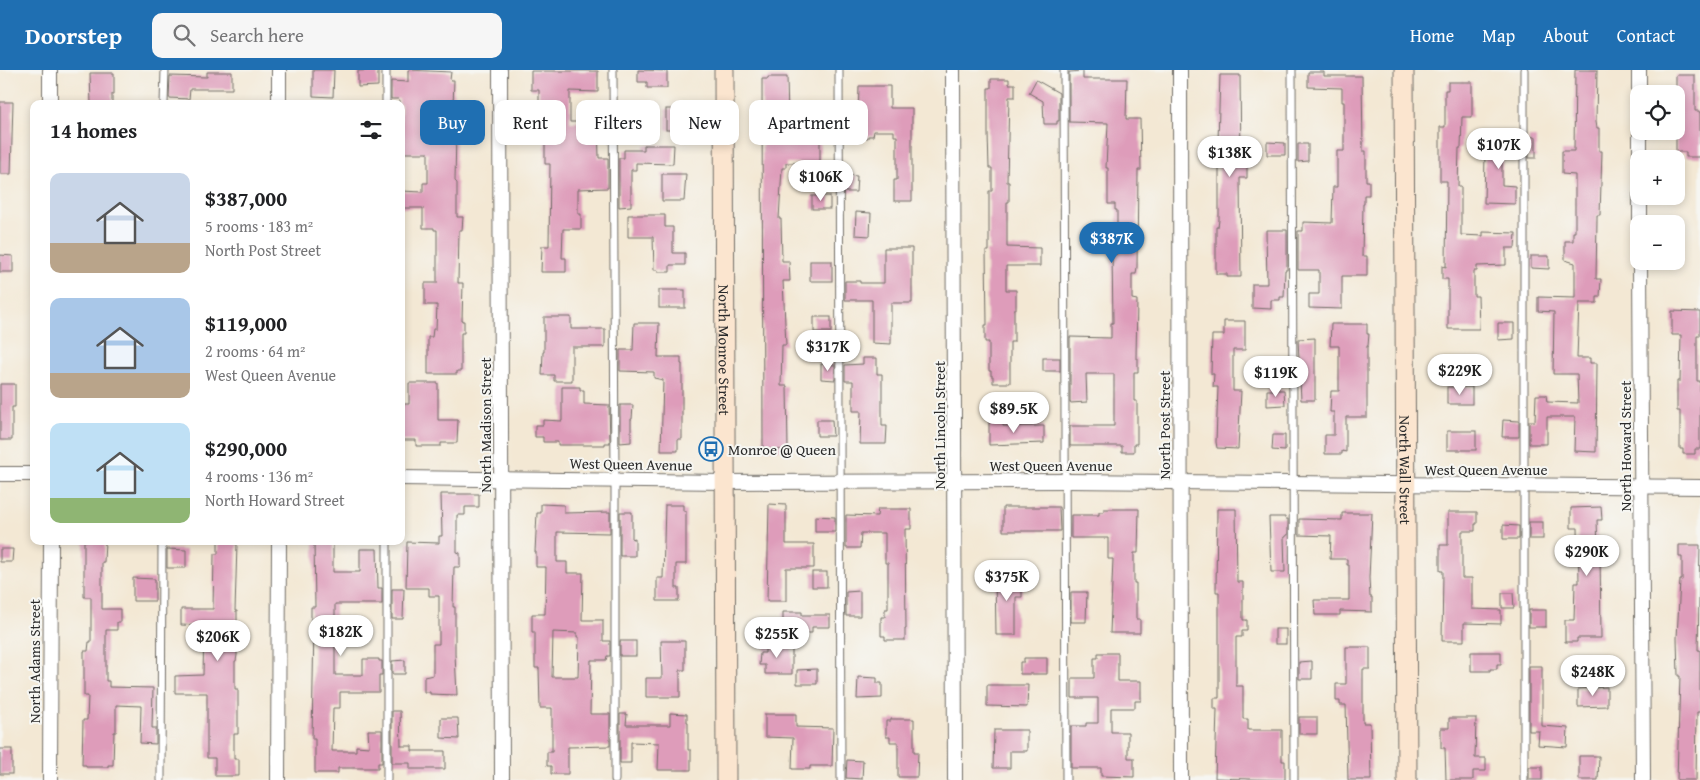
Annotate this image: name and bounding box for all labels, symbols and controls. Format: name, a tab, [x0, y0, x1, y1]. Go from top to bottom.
search box	[152, 13, 502, 58]
text: Doorstep	[25, 18, 122, 53]
icon: search	[170, 21, 198, 49]
text: Search here	[210, 21, 304, 49]
text: Home	[1410, 22, 1454, 49]
text: Map	[1482, 22, 1515, 49]
text: About	[1543, 22, 1589, 49]
text: Contact	[1617, 22, 1675, 49]
map controls	[1630, 85, 1685, 270]
button: locate	[1630, 85, 1685, 140]
chip: Buy	[420, 100, 485, 145]
chip: Rent	[495, 100, 566, 145]
chip: Filters	[576, 100, 660, 145]
chip: New	[670, 100, 739, 145]
chip: Apartment	[749, 100, 868, 145]
text: 14 homes	[50, 115, 137, 146]
icon: filters	[357, 116, 385, 144]
pin: $107K	[1464, 128, 1534, 170]
text: $107K	[1477, 132, 1521, 156]
pin: $138K	[1195, 136, 1265, 178]
text: $138K	[1208, 140, 1252, 164]
button: +	[1630, 150, 1685, 205]
pin: $106K	[786, 160, 856, 202]
text: $106K	[799, 164, 843, 188]
text: $387,000	[205, 183, 287, 214]
icon: home	[90, 193, 150, 253]
text: 5 rooms · 183 m²	[205, 214, 313, 238]
button: −	[1630, 215, 1685, 270]
pin: $387K	[1077, 222, 1147, 264]
text: $387K	[1090, 226, 1134, 250]
text: North Post Street	[205, 238, 321, 262]
street label: North Monroe Street	[714, 284, 735, 416]
text: $119,000	[205, 308, 287, 339]
icon: home	[90, 318, 150, 378]
pin: $317K	[793, 330, 863, 372]
text: $317K	[806, 334, 850, 358]
text: 2 rooms · 64 m²	[205, 339, 305, 363]
pin: $229K	[1425, 354, 1495, 396]
pin: $119K	[1241, 356, 1311, 398]
street label: North Madison Street	[475, 357, 496, 493]
text: $229K	[1438, 358, 1482, 382]
street label: North Lincoln Street	[929, 360, 950, 489]
text: $119K	[1254, 360, 1298, 384]
text: West Queen Avenue	[205, 363, 336, 387]
street label: North Post Street	[1154, 370, 1175, 479]
street label: North Howard Street	[1615, 380, 1636, 511]
pin: $89.5K	[973, 392, 1055, 434]
text: $89.5K	[990, 396, 1038, 420]
street label: North Wall Street	[1395, 415, 1416, 526]
text: $290,000	[205, 433, 287, 464]
bus stop icon: Monroe @ Queen	[698, 436, 724, 462]
place label: Monroe @ Queen	[728, 439, 836, 460]
icon: home	[90, 443, 150, 503]
street label: West Queen Avenue	[569, 452, 693, 476]
street label: West Queen Avenue	[990, 455, 1112, 476]
street label: West Queen Avenue	[1425, 459, 1547, 480]
text: 4 rooms · 136 m²	[205, 464, 313, 488]
text: North Howard Street	[205, 488, 345, 512]
pin: $290K	[1552, 534, 1622, 577]
text: $290K	[1565, 539, 1609, 563]
pin: $375K	[972, 560, 1042, 602]
text: $375K	[985, 564, 1029, 588]
street label: North Adams Street	[24, 598, 45, 723]
pin: $182K	[306, 614, 376, 657]
pin: $255K	[742, 616, 812, 659]
text: $182K	[319, 619, 363, 643]
pin: $206K	[183, 620, 253, 662]
text: $255K	[755, 621, 799, 645]
text: $206K	[196, 624, 240, 648]
pin: $248K	[1558, 654, 1628, 697]
text: $248K	[1571, 659, 1615, 683]

